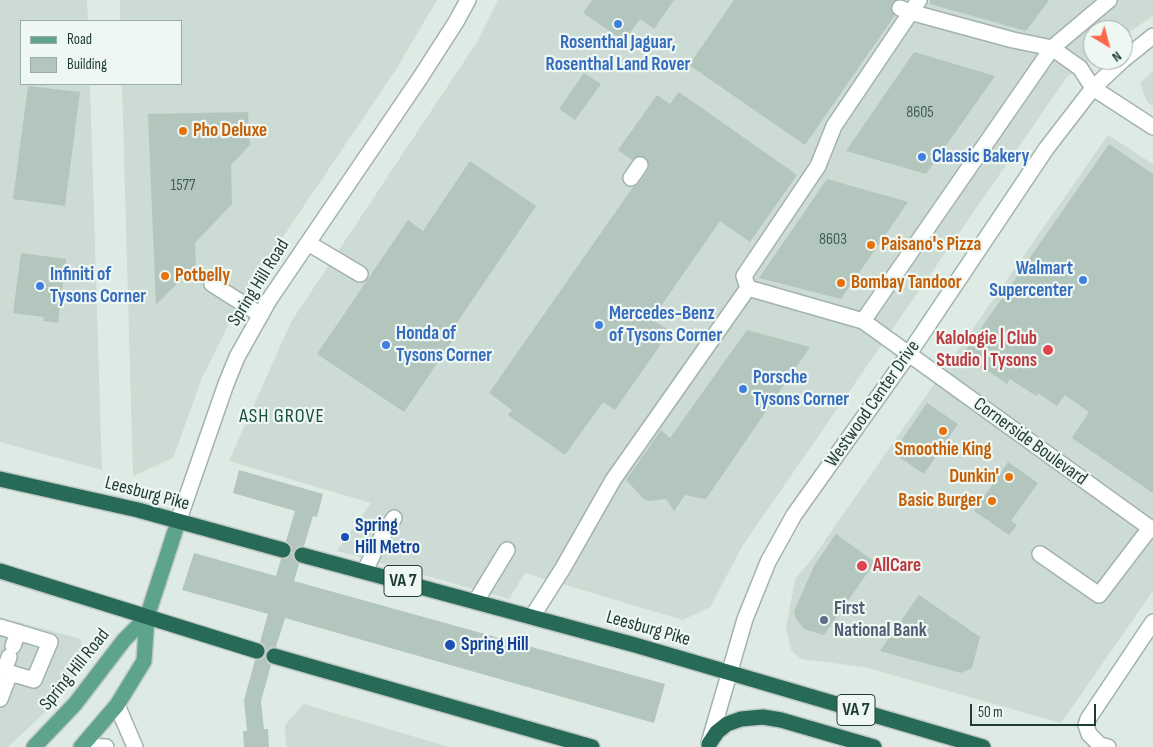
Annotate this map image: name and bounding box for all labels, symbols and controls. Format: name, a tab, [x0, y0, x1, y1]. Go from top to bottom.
marker: Rosenthal Jaguar, Rosenthal Land Rover	[612, 18, 624, 30]
legend	[20, 20, 182, 85]
north arrow	[1083, 20, 1133, 70]
text: Road	[67, 30, 92, 49]
place label: Rosenthal Jaguar, Rosenthal Land Rover	[546, 32, 690, 76]
text: N	[1109, 48, 1125, 66]
text: Building	[67, 55, 107, 74]
house number: 8605	[906, 103, 934, 123]
place label: Pho Deluxe	[193, 120, 267, 142]
marker: Pho Deluxe	[177, 125, 189, 137]
place label: Classic Bakery	[932, 146, 1029, 168]
marker: Classic Bakery	[916, 151, 928, 163]
house number: 1577	[171, 176, 195, 196]
house number: 8603	[819, 230, 847, 250]
place label: Paisano's Pizza	[881, 234, 981, 256]
street label: Spring Hill Road	[223, 235, 295, 331]
marker: Paisano's Pizza	[865, 239, 877, 251]
place label: Walmart Supercenter	[989, 258, 1073, 302]
place label: Infiniti of Tysons Corner	[50, 264, 146, 308]
place label: Potbelly	[175, 265, 230, 287]
marker: Potbelly	[159, 270, 171, 282]
place label: Bombay Tandoor	[851, 272, 962, 294]
marker: Walmart Supercenter	[1077, 274, 1089, 286]
marker: Bombay Tandoor	[835, 277, 847, 289]
marker: Infiniti of Tysons Corner	[34, 280, 46, 292]
place label: Mercedes-Benz of Tysons Corner	[609, 303, 722, 347]
marker: Mercedes-Benz of Tysons Corner	[593, 319, 605, 331]
place label: Honda of Tysons Corner	[396, 323, 492, 367]
place label: Kalologie | Club Studio | Tysons	[936, 328, 1037, 372]
street label: Westwood Center Drive	[821, 336, 925, 472]
marker: Honda of Tysons Corner	[380, 339, 392, 351]
marker: Kalologie | Club Studio | Tysons	[1041, 343, 1055, 357]
place label: Porsche Tysons Corner	[753, 367, 849, 411]
marker: Porsche Tysons Corner	[737, 383, 749, 395]
street label: Cornerside Boulevard	[969, 393, 1091, 491]
district label: ASH GROVE	[238, 405, 326, 429]
marker: Smoothie King	[937, 425, 949, 437]
place label: Smoothie King	[894, 439, 992, 461]
place label: Dunkin'	[949, 466, 999, 488]
marker: Dunkin'	[1003, 471, 1015, 483]
street label: Leesburg Pike	[102, 472, 192, 516]
place label: Basic Burger	[898, 490, 982, 512]
marker: Basic Burger	[986, 495, 998, 507]
place label: Spring Hill Metro	[355, 515, 420, 559]
marker: Spring Hill Metro	[339, 531, 351, 543]
place label: AllCare	[873, 555, 921, 577]
marker: AllCare	[855, 559, 869, 573]
road number: VA 7	[384, 566, 422, 596]
place label: First National Bank	[834, 598, 927, 642]
street label: Leesburg Pike	[603, 606, 693, 652]
marker: First National Bank	[818, 614, 830, 626]
street label: Spring Hill Road	[35, 624, 115, 716]
place label: Spring Hill	[461, 634, 529, 656]
marker: Spring Hill	[443, 638, 457, 652]
road number: VA 7	[837, 694, 875, 726]
scale bar	[973, 694, 1099, 726]
text: 50 m	[978, 703, 1003, 722]

